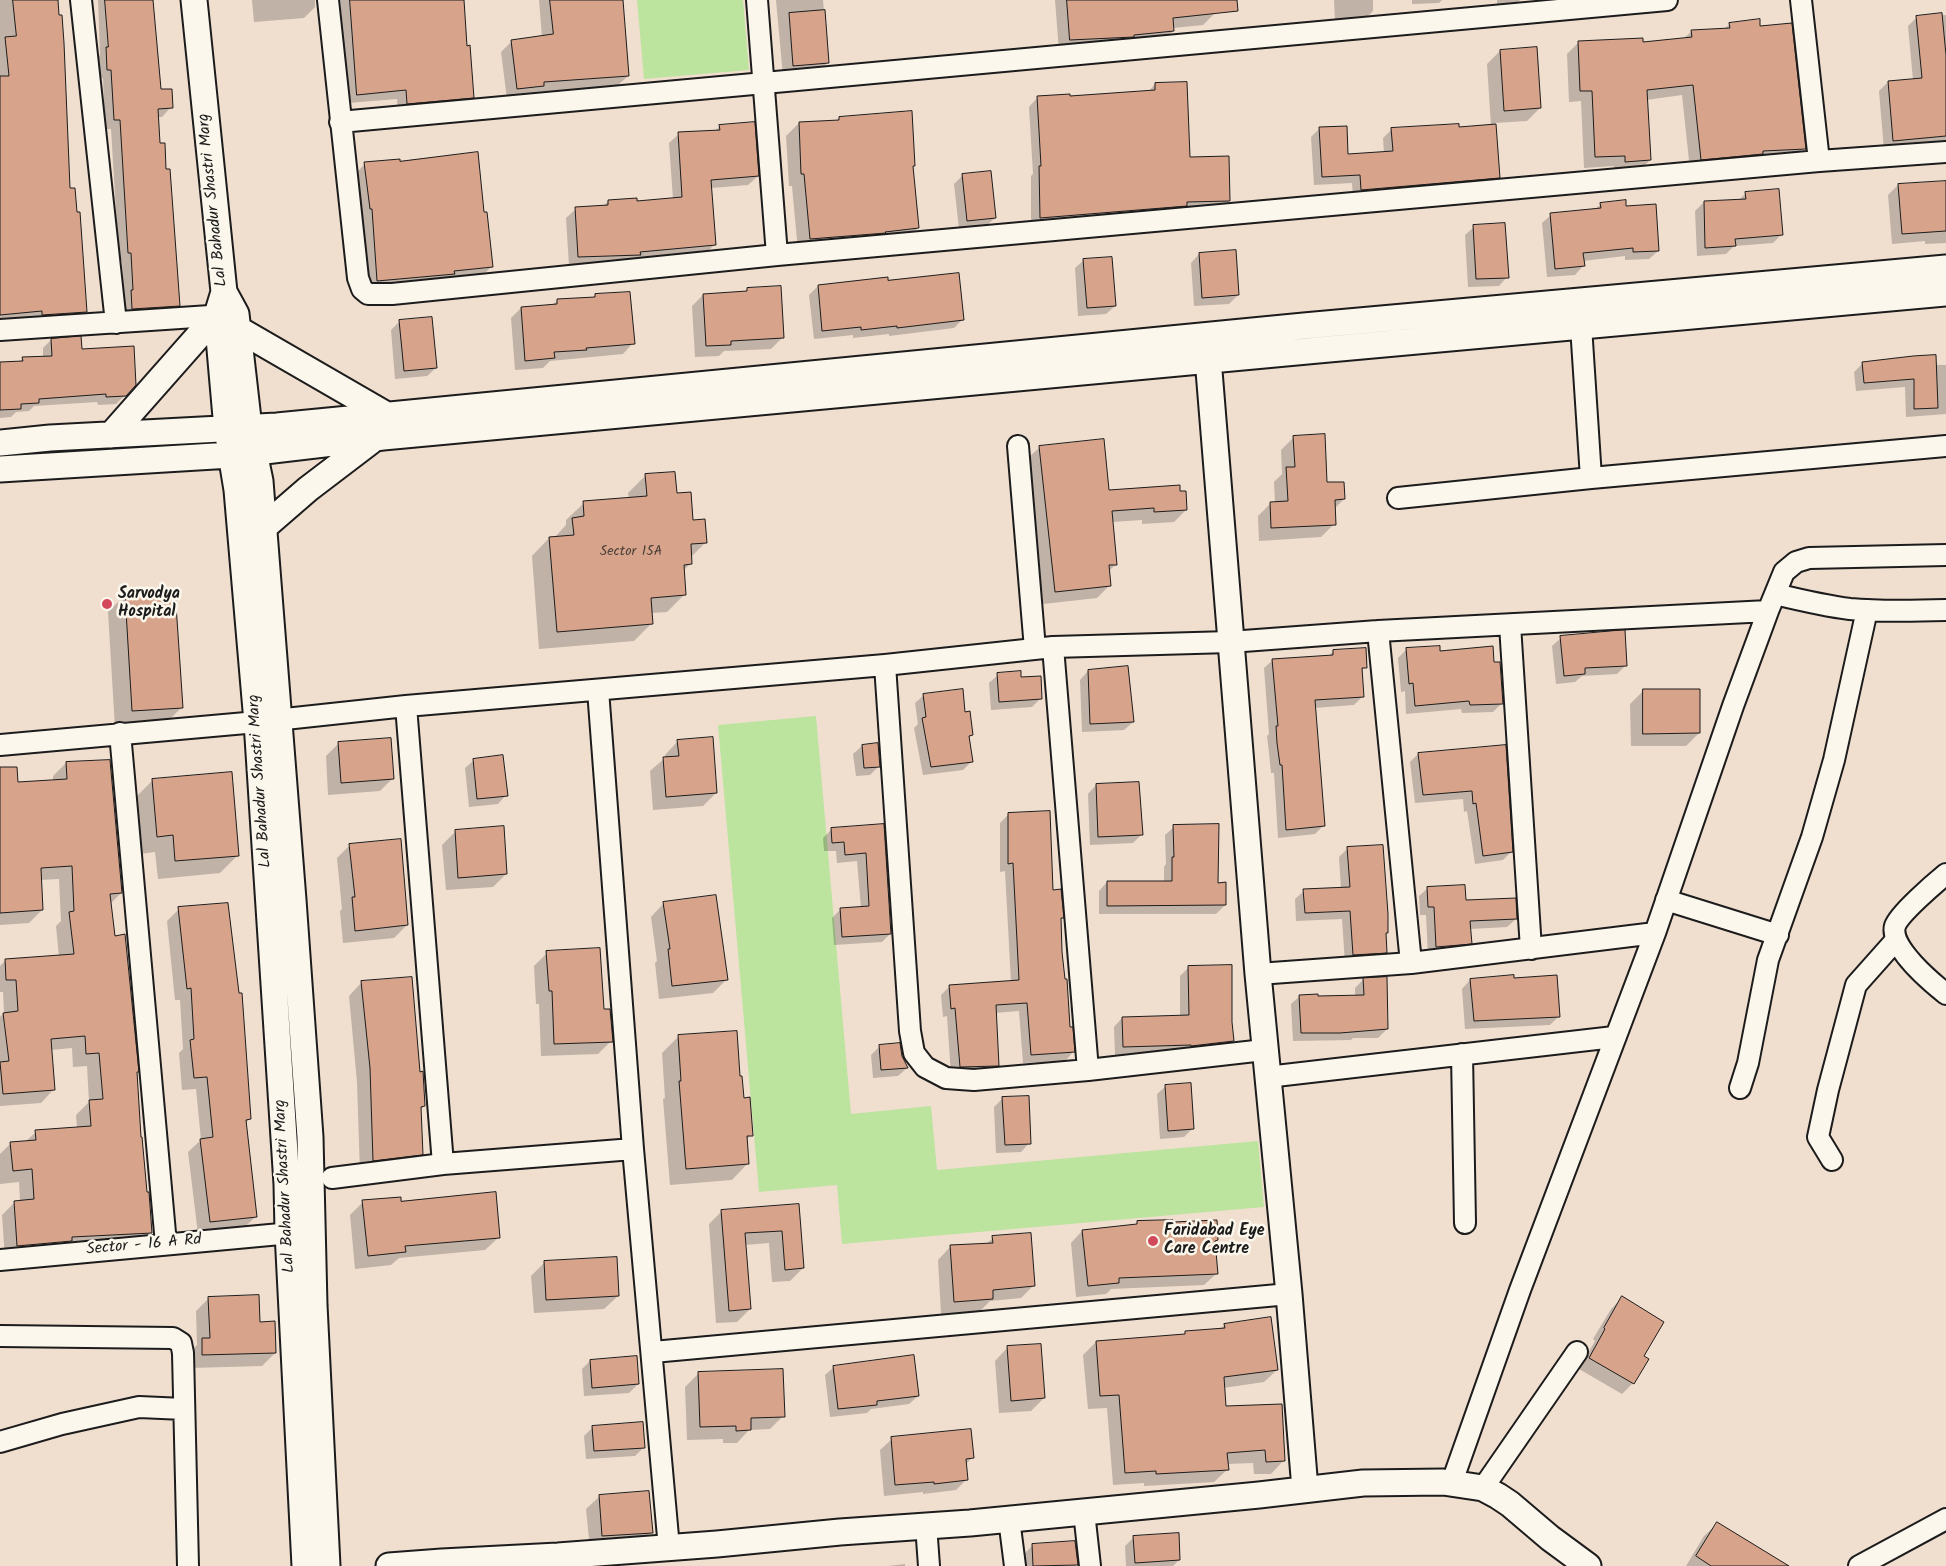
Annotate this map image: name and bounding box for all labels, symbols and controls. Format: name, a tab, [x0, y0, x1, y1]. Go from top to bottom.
street label: Lal Bahadur Shastri Marg	[195, 113, 233, 287]
house number: Sector 15A	[600, 545, 662, 561]
place label: Sarvodya Hospital	[118, 585, 180, 623]
marker: Sarvodya Hospital	[100, 597, 114, 611]
street label: Lal Bahadur Shastri Marg	[245, 694, 277, 868]
street label: Lal Bahadur Shastri Marg	[272, 1099, 300, 1273]
place label: Faridabad Eye Care Centre	[1164, 1222, 1265, 1260]
street label: Sector - 16 A Rd	[86, 1231, 202, 1261]
marker: Faridabad Eye Care Centre	[1146, 1234, 1160, 1248]

